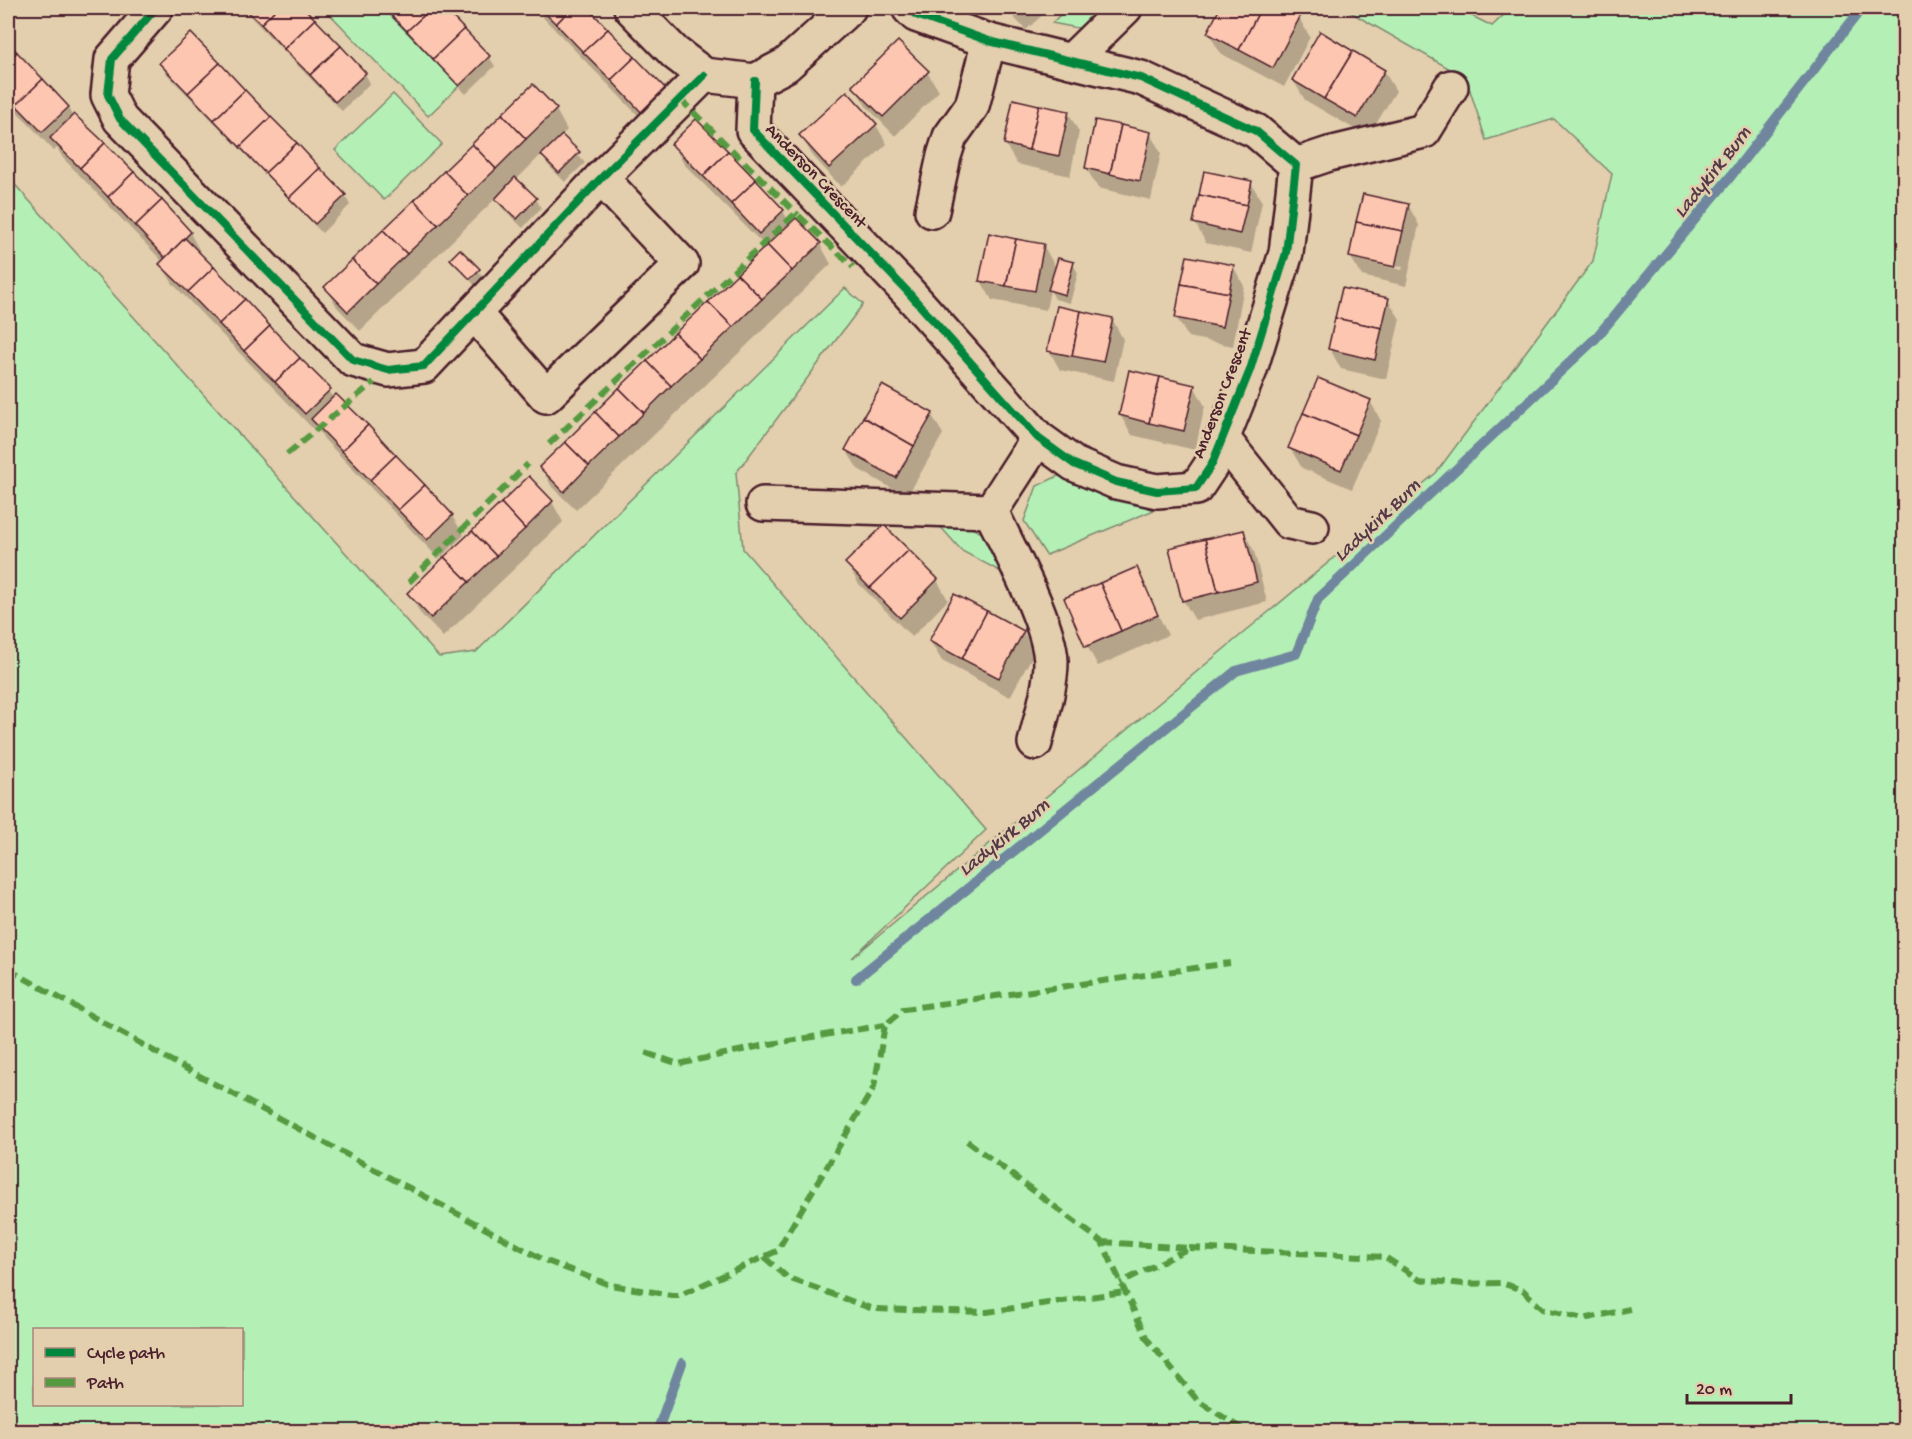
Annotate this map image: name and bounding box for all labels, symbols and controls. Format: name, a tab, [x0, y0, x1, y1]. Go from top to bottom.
street label: Anderson Crescent	[760, 120, 872, 235]
water label: Ladykirk Burn	[1670, 123, 1758, 223]
street label: Anderson Crescent	[1189, 324, 1258, 462]
water label: Ladykirk Burn	[1330, 475, 1427, 568]
water label: Ladykirk Burn	[955, 795, 1056, 882]
legend	[33, 1328, 243, 1406]
text: Cycle path	[87, 1344, 165, 1365]
scale bar	[1687, 1367, 1790, 1405]
text: Path	[86, 1374, 124, 1395]
text: 20 m	[1696, 1380, 1732, 1401]

